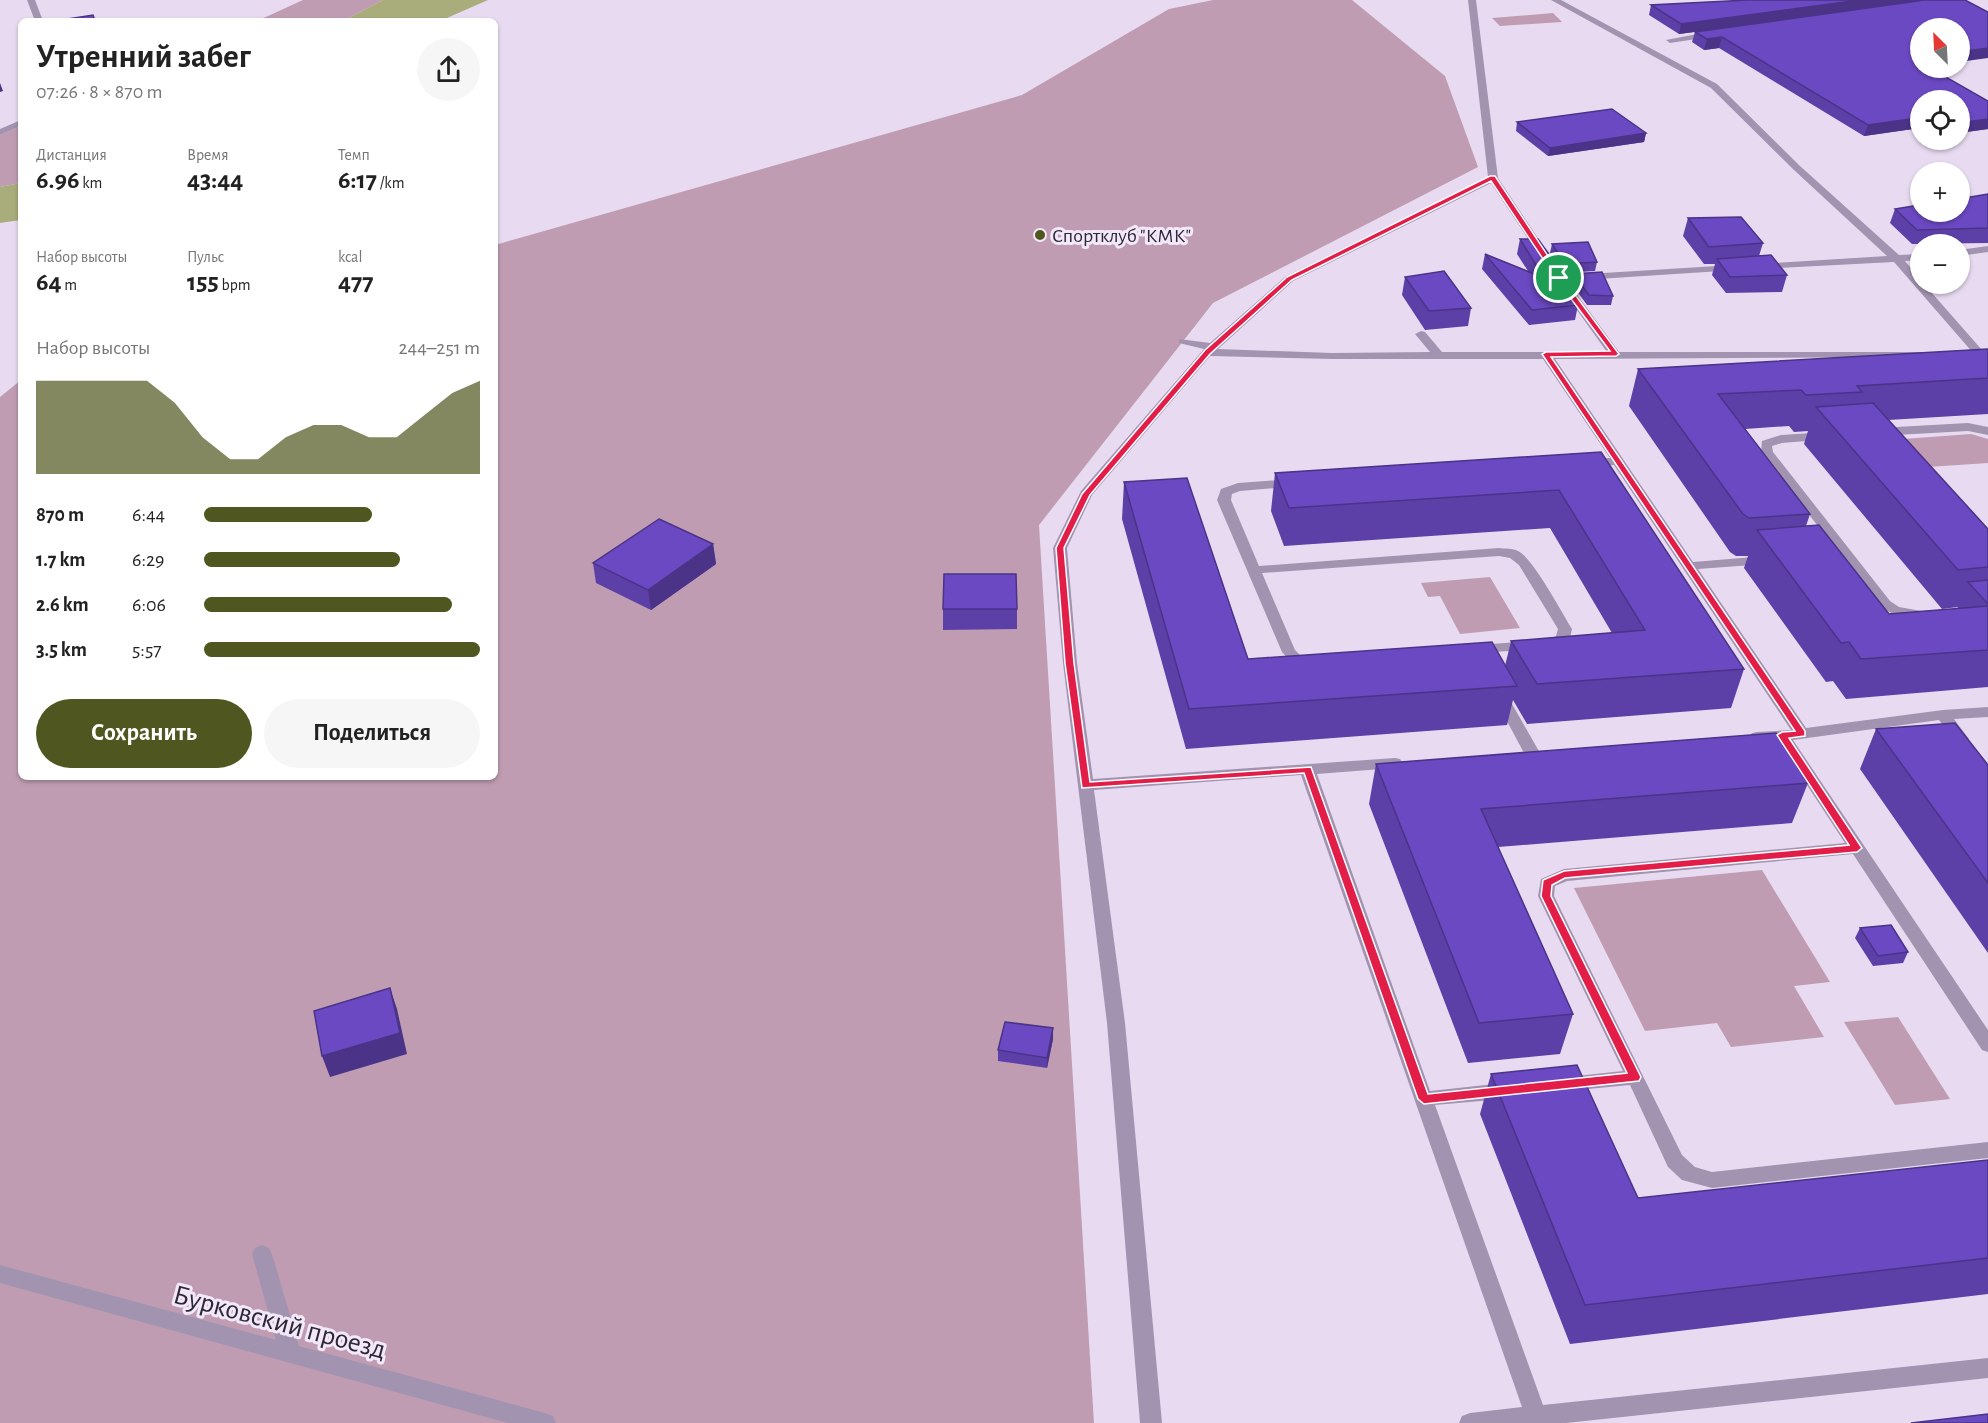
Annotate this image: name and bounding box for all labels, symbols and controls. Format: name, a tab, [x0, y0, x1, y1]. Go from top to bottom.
north arrow	[1910, 18, 1970, 78]
map controls	[1910, 18, 1970, 294]
button: share	[417, 38, 480, 101]
text: Утренний забег	[36, 41, 251, 74]
text: 07:26 · 8 × 870 m	[36, 82, 163, 102]
button: locate	[1910, 90, 1970, 150]
text: Дистанция	[36, 147, 107, 163]
text: Время	[187, 147, 229, 163]
text: Темп	[338, 147, 370, 163]
button: +	[1910, 162, 1970, 222]
text: 6.96	[36, 167, 80, 193]
text: 43:44	[187, 167, 243, 193]
text: 6:17	[338, 167, 377, 193]
text: km	[80, 175, 102, 191]
text: /km	[377, 175, 404, 191]
place label: Спортклуб "КМК"	[1052, 226, 1191, 246]
marker: Спортклуб "КМК"	[1033, 228, 1047, 242]
button: −	[1910, 234, 1970, 294]
text: Набор высоты	[36, 249, 127, 265]
text: Пульс	[187, 249, 224, 265]
text: kcal	[338, 249, 362, 265]
pin	[1533, 252, 1584, 303]
icon: arrive	[1542, 261, 1575, 294]
text: 64	[36, 269, 62, 295]
text: 155	[187, 269, 219, 295]
text: 477	[338, 269, 374, 295]
text: m	[62, 277, 77, 293]
text: bpm	[219, 277, 250, 293]
text: Набор высоты	[36, 338, 150, 358]
text: 244–251 m	[399, 338, 480, 358]
text: 870 m	[36, 505, 84, 525]
text: 6:44	[132, 505, 165, 525]
text: 1.7 km	[36, 550, 85, 570]
text: 6:29	[132, 550, 164, 570]
text: 2.6 km	[36, 595, 89, 615]
text: 6:06	[132, 595, 166, 615]
text: 3.5 km	[36, 640, 87, 660]
text: 5:57	[132, 640, 162, 660]
button: Сохранить	[36, 699, 252, 768]
button: Поделиться	[264, 699, 480, 768]
street label: Бурковский проезд	[170, 1281, 389, 1365]

